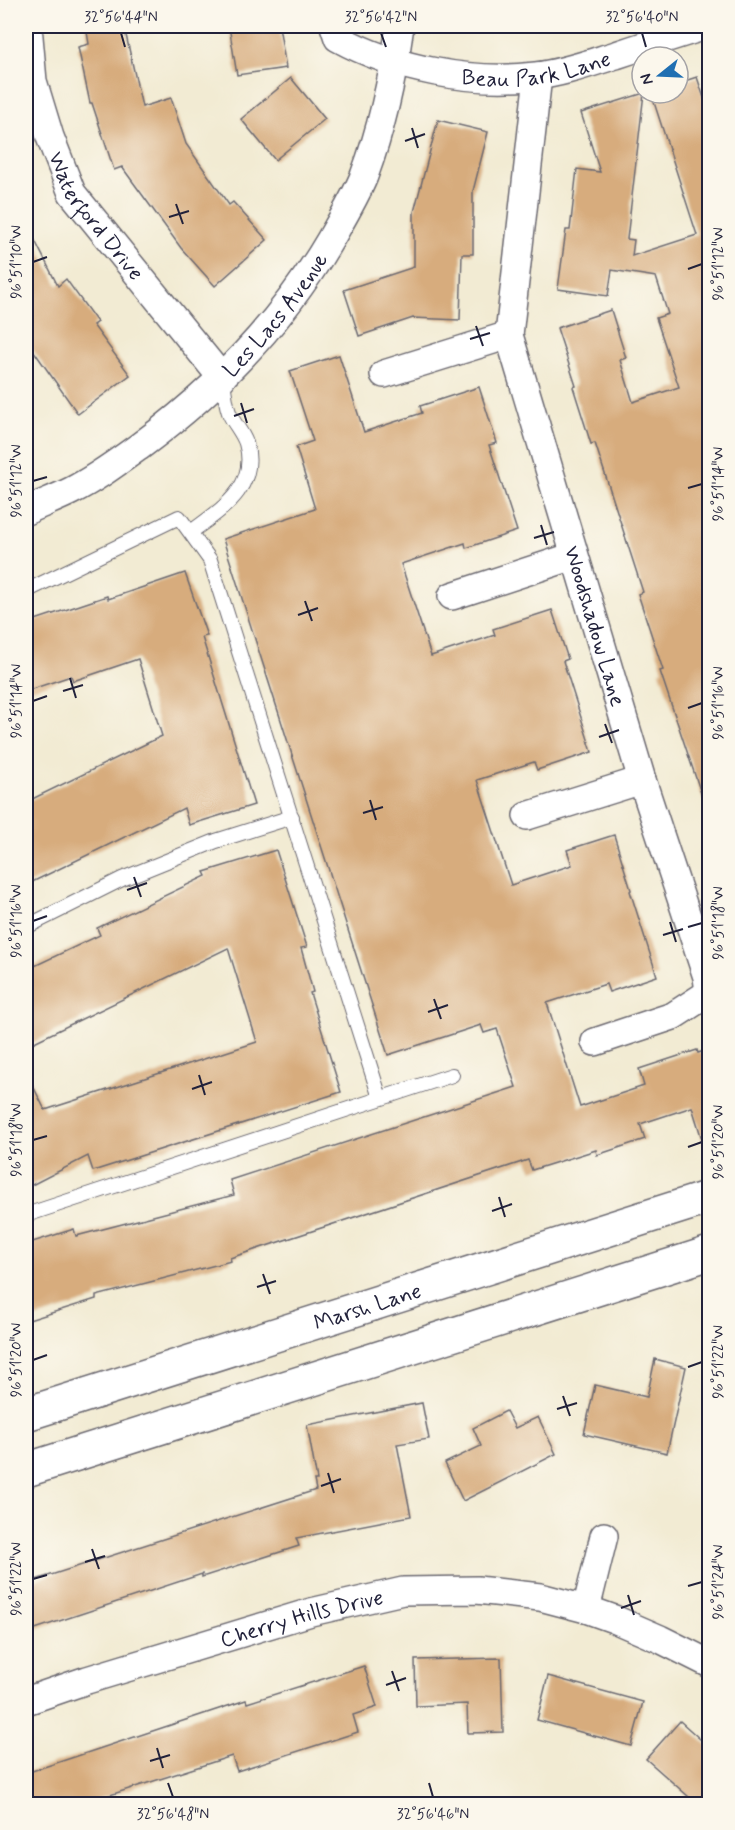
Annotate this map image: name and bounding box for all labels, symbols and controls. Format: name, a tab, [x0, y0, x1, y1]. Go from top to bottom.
text: 32°56'44"N	[84, 8, 158, 28]
text: 32°56'42"N	[345, 8, 417, 28]
text: 32°56'40"N	[605, 8, 679, 28]
north arrow	[630, 45, 690, 105]
street label: Beau Park Lane	[460, 46, 615, 94]
text: N	[636, 71, 659, 87]
street label: Waterford Drive	[41, 148, 149, 287]
text: 96°51'10"W	[7, 225, 27, 299]
text: 96°51'12"W	[709, 227, 729, 301]
street label: Les Lacs Avenue	[218, 248, 335, 384]
text: 96°51'12"W	[7, 444, 27, 518]
text: 96°51'14"W	[709, 447, 729, 521]
street label: Woodshadow Lane	[557, 543, 631, 710]
text: 96°51'14"W	[7, 664, 27, 738]
text: 96°51'16"W	[709, 666, 729, 740]
text: 96°51'16"W	[7, 884, 27, 958]
text: 96°51'18"W	[709, 886, 729, 960]
text: 96°51'18"W	[7, 1103, 27, 1177]
text: 96°51'20"W	[709, 1105, 729, 1179]
street label: Marsh Lane	[311, 1277, 425, 1338]
text: 96°51'20"W	[7, 1323, 27, 1397]
text: 96°51'22"W	[709, 1325, 729, 1399]
text: 96°51'22"W	[7, 1542, 27, 1616]
text: 96°51'24"W	[709, 1545, 729, 1619]
street label: Cherry Hills Drive	[217, 1584, 386, 1655]
text: 32°56'48"N	[137, 1805, 209, 1825]
text: 32°56'46"N	[397, 1805, 469, 1825]

